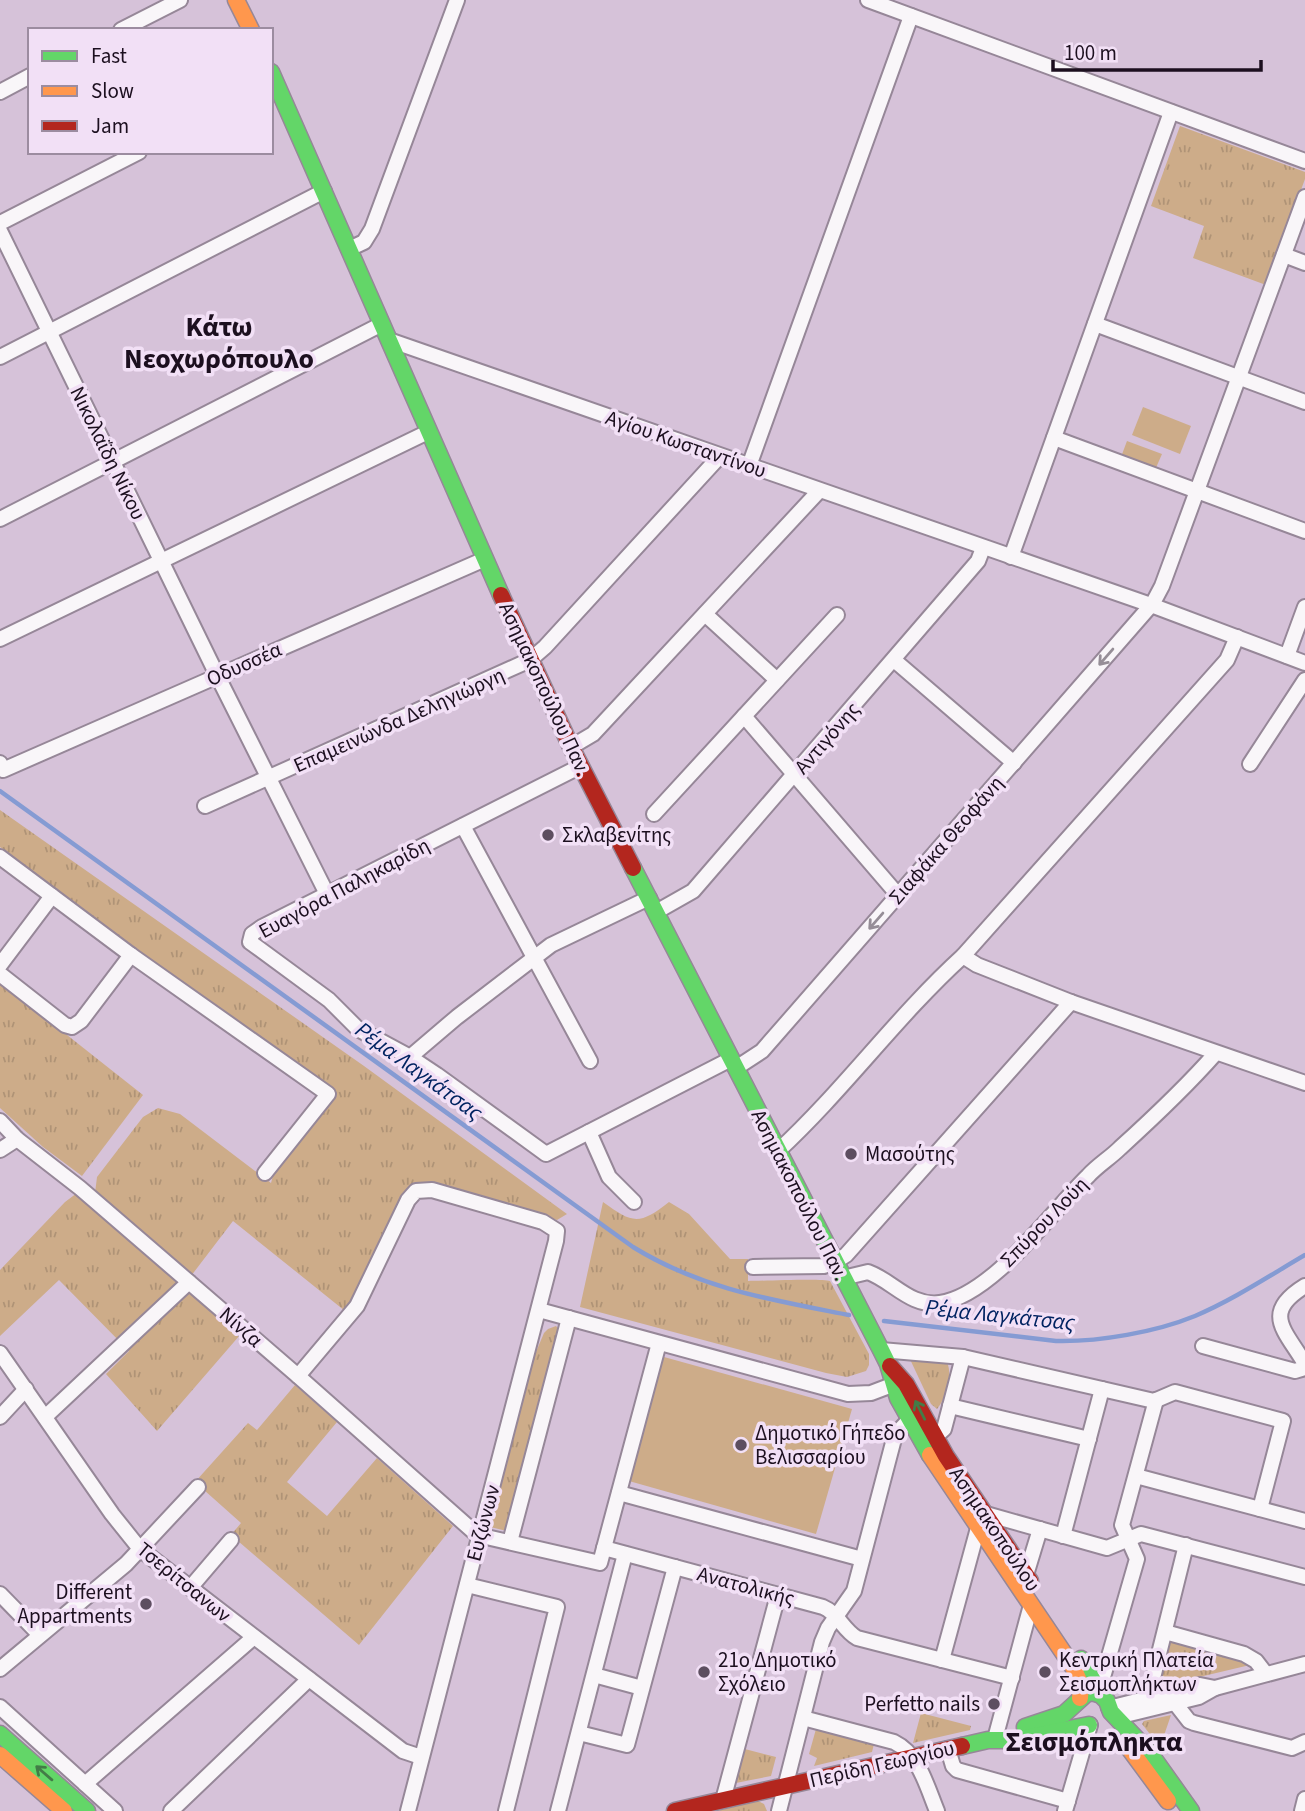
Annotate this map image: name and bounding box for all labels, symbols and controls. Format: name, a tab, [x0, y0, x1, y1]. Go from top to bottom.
legend	[28, 28, 273, 154]
scale bar	[1053, 28, 1261, 72]
text: 100 m	[1064, 38, 1117, 68]
text: Fast	[91, 41, 127, 71]
text: Slow	[91, 76, 134, 106]
text: Jam	[91, 111, 129, 141]
district label: Κάτω Νεοχωρόπουλο	[124, 307, 314, 379]
street label: Νικολαΐδη Νίκου	[63, 381, 153, 525]
street label: Αγίου Κωσταντίνου	[602, 402, 770, 486]
street label: Ασημακοπούλου Παν.	[492, 597, 598, 781]
street label: Οδυσσέα	[202, 634, 287, 694]
one-way arrow	[1098, 648, 1114, 666]
street label: Επαμεινώνδα Δεληγιώργη	[289, 660, 509, 780]
street label: Αντιγόνης	[787, 695, 867, 781]
street label: Σιαφάκα Θεοφάνη	[882, 769, 1010, 911]
place label: Σκλαβενίτης	[562, 820, 671, 850]
marker: Σκλαβενίτης	[540, 827, 556, 843]
street label: Ευαγόρα Παληκαρίδη	[253, 830, 435, 946]
one-way arrow	[868, 911, 884, 929]
water label: Ρέμα Λαγκάτσας	[349, 1013, 490, 1129]
street label: Ασημακοπούλου Παν.	[744, 1104, 856, 1286]
place label: Μασούτης	[865, 1139, 955, 1169]
marker: Μασούτης	[843, 1146, 859, 1162]
street label: Σπύρου Λούη	[993, 1170, 1095, 1274]
water label: Ρέμα Λαγκάτσας	[924, 1291, 1077, 1339]
street label: Νίνζα	[213, 1300, 269, 1354]
one-way arrow	[913, 1400, 926, 1421]
place label: Δημοτικό Γήπεδο Βελισσαρίου	[755, 1418, 906, 1472]
marker: Δημοτικό Γήπεδο Βελισσαρίου	[733, 1437, 749, 1453]
street label: Ασημακοπούλου	[942, 1461, 1048, 1597]
street label: Ευζώνων	[458, 1481, 508, 1565]
street label: Τσερίτσανων	[130, 1535, 238, 1629]
street label: Ανατολικής	[694, 1559, 798, 1613]
place label: Different Appartments	[18, 1577, 132, 1631]
marker: Different Appartments	[138, 1596, 154, 1612]
place label: 21ο Δημοτικό Σχόλειο	[718, 1645, 837, 1699]
place label: Κεντρική Πλατεία Σεισμοπλήκτων	[1059, 1645, 1214, 1699]
marker: 21ο Δημοτικό Σχόλειο	[696, 1664, 712, 1680]
marker: Κεντρική Πλατεία Σεισμοπλήκτων	[1037, 1664, 1053, 1680]
place label: Perfetto nails	[864, 1689, 980, 1719]
marker: Perfetto nails	[986, 1696, 1002, 1712]
district label: Σεισμόπληκτα	[1006, 1722, 1183, 1762]
street label: Περίδη Γεωργίου	[807, 1733, 957, 1795]
one-way arrow	[35, 1765, 53, 1781]

